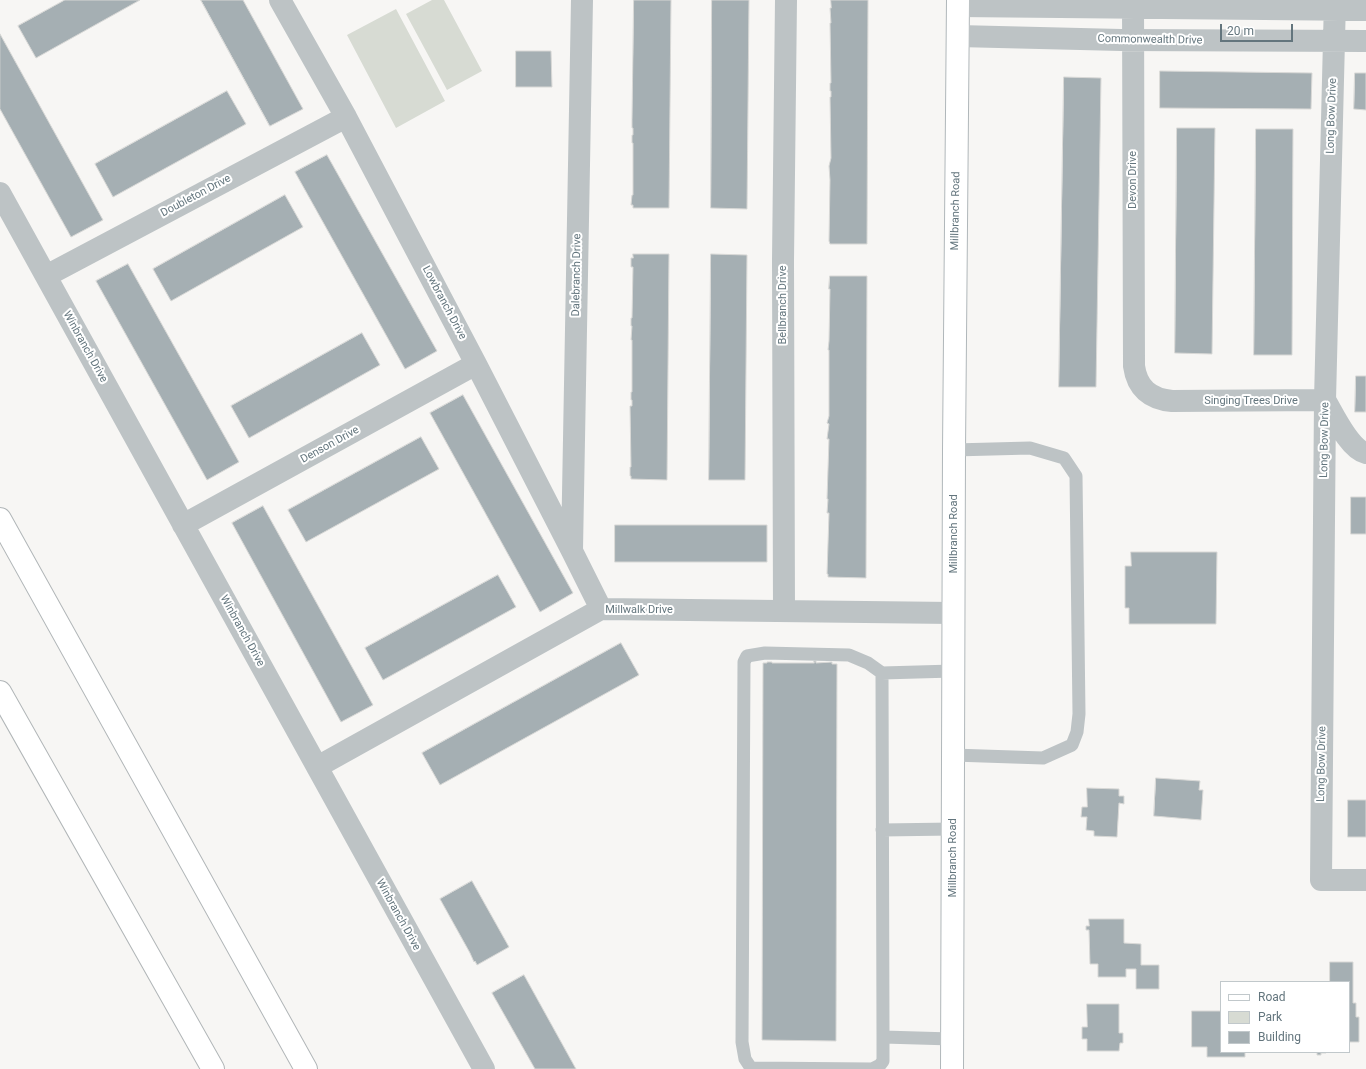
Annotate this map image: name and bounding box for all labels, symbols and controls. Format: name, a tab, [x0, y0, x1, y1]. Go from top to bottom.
scale bar	[1222, 16, 1295, 42]
text: 20 m	[1227, 24, 1254, 38]
street label: Commonwealth Drive	[1097, 32, 1203, 48]
street label: Long Bow Drive	[1324, 78, 1340, 154]
street label: Devon Drive	[1126, 151, 1140, 209]
street label: Millbranch Road	[949, 171, 963, 251]
street label: Doubleton Drive	[159, 172, 233, 220]
street label: Dalebranch Drive	[570, 234, 584, 316]
street label: Lowbranch Drive	[419, 264, 469, 342]
street label: Bellbranch Drive	[776, 265, 790, 345]
street label: Winbranch Drive	[60, 309, 110, 385]
street label: Singing Trees Drive	[1204, 394, 1298, 408]
street label: Long Bow Drive	[1318, 402, 1332, 478]
street label: Denson Drive	[299, 424, 361, 466]
street label: Millbranch Road	[947, 494, 961, 574]
street label: Winbranch Drive	[217, 593, 267, 669]
street label: Millwalk Drive	[605, 603, 673, 617]
street label: Long Bow Drive	[1315, 726, 1329, 802]
street label: Millbranch Road	[946, 818, 960, 898]
street label: Winbranch Drive	[373, 877, 423, 953]
legend	[1220, 981, 1350, 1053]
text: Road	[1258, 990, 1286, 1004]
text: Park	[1258, 1010, 1282, 1024]
text: Building	[1258, 1030, 1301, 1044]

